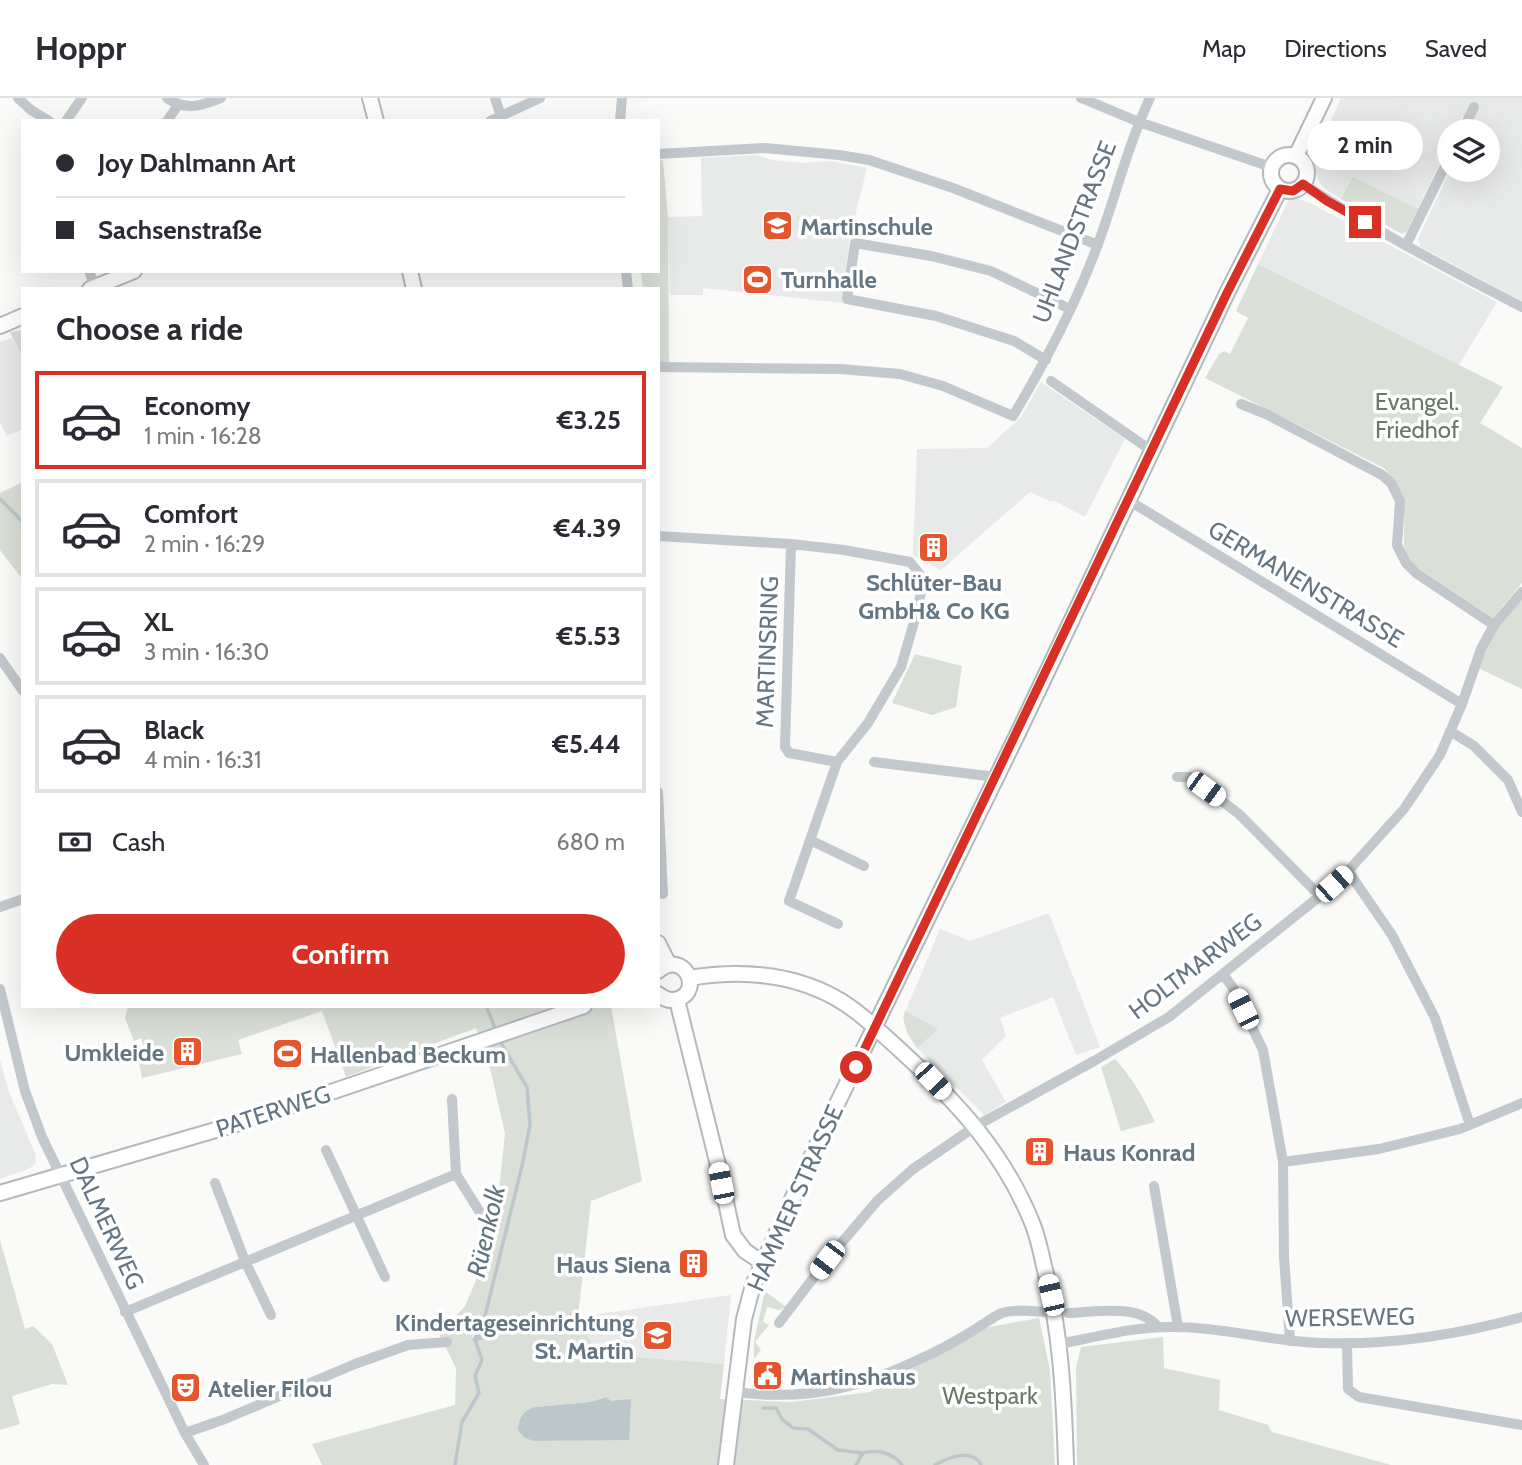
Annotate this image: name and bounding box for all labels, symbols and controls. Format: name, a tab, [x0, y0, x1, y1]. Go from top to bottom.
text: Hoppr	[35, 28, 126, 68]
text: Map	[1202, 34, 1246, 63]
text: Directions	[1284, 34, 1387, 63]
text: Saved	[1425, 34, 1487, 63]
map controls	[1437, 119, 1500, 182]
button: layers	[1437, 119, 1500, 182]
callout: 2 min	[1307, 121, 1423, 170]
text: 2 min	[1337, 131, 1393, 159]
street label: UHLANDSTRASSE	[1026, 137, 1122, 327]
text: Joy Dahlmann Art	[98, 147, 296, 179]
route end	[1349, 206, 1381, 238]
school or university icon: Martinschule	[760, 209, 794, 243]
place label: Martinschule	[800, 212, 933, 241]
text: Sachsenstraße	[98, 214, 262, 246]
sports icon: Turnhalle	[741, 262, 775, 296]
place label: Turnhalle	[781, 265, 877, 294]
text: Choose a ride	[56, 309, 243, 348]
park label: Evangel. Friedhof	[1375, 387, 1459, 444]
icon: car	[60, 389, 123, 452]
text: Economy	[144, 390, 250, 422]
text: €3.25	[557, 404, 621, 436]
text: 1 min · 16:28	[144, 422, 262, 450]
icon: car	[60, 497, 123, 560]
text: Comfort	[144, 498, 238, 530]
text: €4.39	[554, 512, 621, 544]
street label: GERMANENSTRASSE	[1203, 514, 1409, 654]
text: 2 min · 16:29	[144, 530, 265, 558]
building icon: Schlüter-Bau GmbH& Co KG	[917, 531, 951, 565]
place label: Schlüter-Bau GmbH& Co KG	[858, 568, 1010, 625]
street label: MARTINSRING	[750, 576, 784, 728]
icon: car	[60, 605, 123, 668]
text: XL	[144, 606, 173, 638]
text: €5.53	[557, 620, 621, 652]
text: 3 min · 16:30	[144, 638, 269, 666]
icon: car	[60, 713, 123, 776]
text: Black	[144, 714, 204, 746]
text: €5.44	[552, 728, 621, 760]
text: 4 min · 16:31	[144, 746, 261, 774]
car	[1183, 768, 1230, 810]
icon: cash	[56, 823, 94, 861]
text: Cash	[112, 826, 165, 858]
text: 680 m	[557, 828, 625, 856]
car	[1312, 862, 1357, 906]
street label: HOLTMARWEG	[1123, 907, 1267, 1025]
button: Confirm	[56, 914, 625, 994]
car	[1225, 986, 1262, 1032]
building icon: Umkleide	[170, 1035, 204, 1069]
sports icon: Hallenbad Beckum	[270, 1037, 304, 1071]
place label: Umkleide	[64, 1038, 164, 1067]
place label: Hallenbad Beckum	[310, 1040, 506, 1069]
route start	[840, 1051, 872, 1083]
car	[911, 1058, 956, 1104]
street label: PATERWEG	[212, 1079, 334, 1143]
street label: HAMMER STRASSE	[741, 1100, 849, 1296]
building icon: Haus Konrad	[1023, 1135, 1057, 1169]
place label: Haus Konrad	[1063, 1138, 1196, 1167]
street label: DALMERWEG	[64, 1152, 150, 1294]
car	[707, 1160, 736, 1206]
water label: Rüenkolk	[460, 1181, 512, 1280]
car	[806, 1237, 849, 1283]
building icon: Haus Siena	[677, 1247, 711, 1281]
place label: Haus Siena	[556, 1250, 671, 1279]
car	[1037, 1272, 1066, 1318]
street label: WERSEWEG	[1285, 1301, 1415, 1333]
place label: Kindertageseinrichtung St. Martin	[395, 1308, 634, 1365]
school or university icon: Kindertageseinrichtung St. Martin	[640, 1319, 674, 1353]
public building icon: Martinshaus	[750, 1359, 784, 1393]
place label: Martinshaus	[790, 1362, 916, 1391]
theatre icon: Atelier Filou	[168, 1371, 202, 1405]
place label: Atelier Filou	[208, 1374, 332, 1403]
park label: Westpark	[942, 1381, 1038, 1410]

